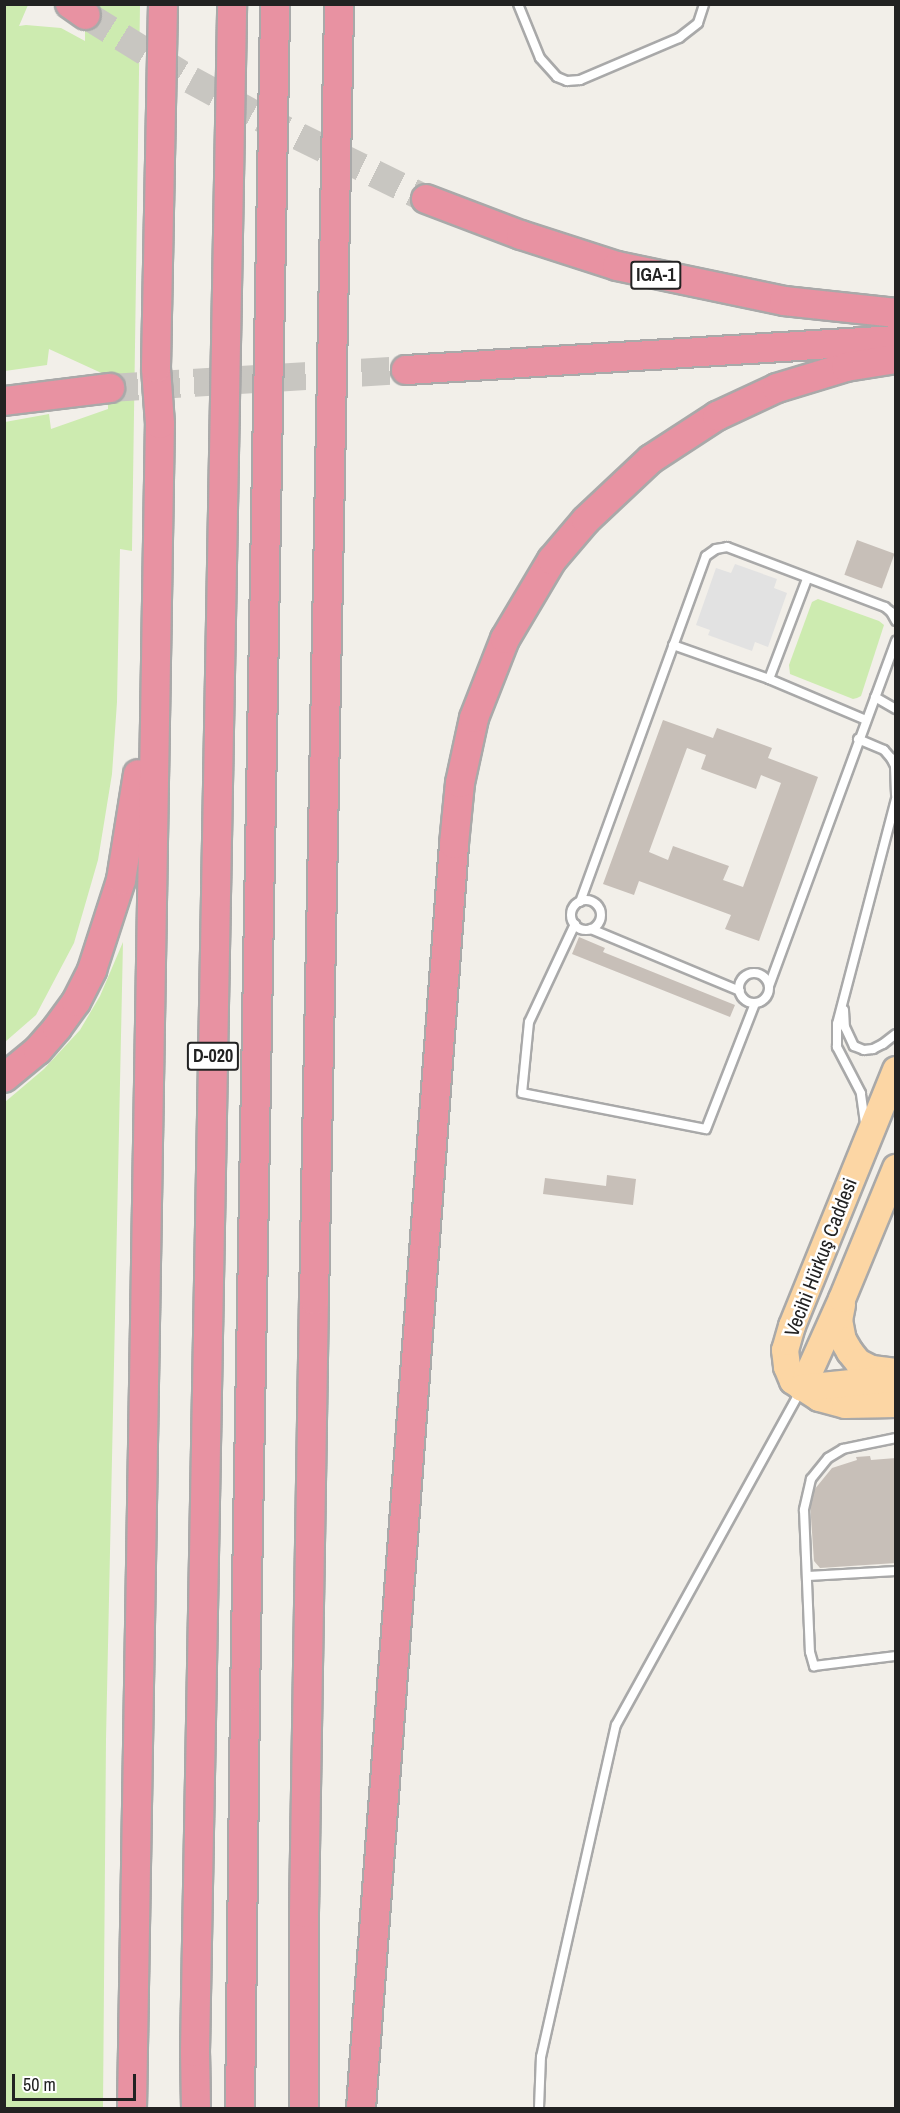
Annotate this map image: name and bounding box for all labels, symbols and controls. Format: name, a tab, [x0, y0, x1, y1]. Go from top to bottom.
road number: IGA-1	[629, 260, 683, 290]
road number: D-020	[186, 1041, 240, 1071]
street label: Vecihi Hürkuş Caddesi	[779, 1174, 861, 1340]
scale bar	[15, 2062, 140, 2100]
text: 50 m	[23, 2072, 56, 2097]

